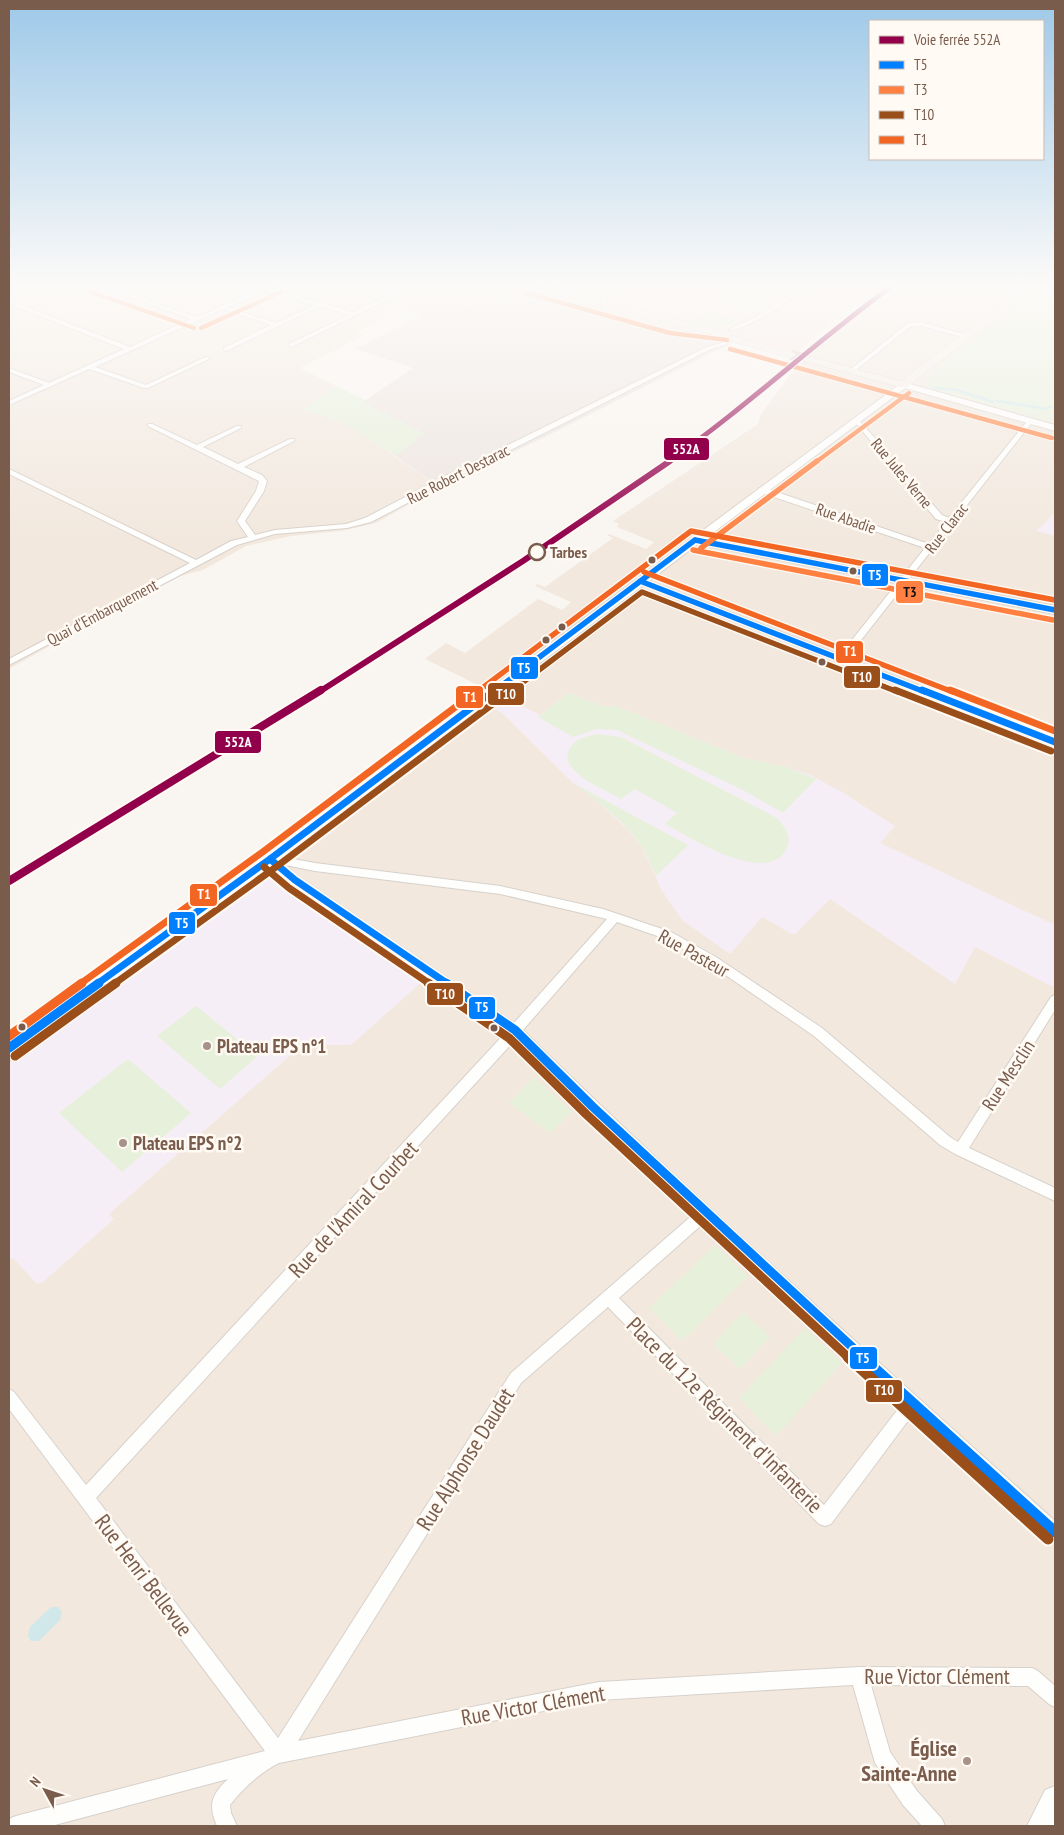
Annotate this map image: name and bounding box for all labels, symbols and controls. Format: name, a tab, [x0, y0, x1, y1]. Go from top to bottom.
legend	[869, 20, 1044, 160]
text: Voie ferrée 552A	[913, 30, 1001, 49]
text: T5	[914, 55, 927, 74]
text: T3	[914, 80, 927, 99]
text: T10	[914, 105, 934, 124]
text: T1	[914, 130, 927, 149]
street label: Rue Jules Verne	[867, 434, 937, 512]
line badge: 552A	[663, 437, 710, 461]
street label: Rue Robert Destarac	[403, 439, 513, 508]
text: 552A	[672, 440, 701, 458]
street label: Rue Abadie	[813, 498, 879, 538]
street label: Rue Clarac	[920, 499, 972, 557]
place label: Tarbes	[550, 542, 587, 562]
marker: Tarbes	[528, 543, 546, 561]
unlabelled marker	[647, 555, 657, 565]
line badge: T5	[861, 563, 889, 587]
unlabelled marker	[848, 566, 858, 576]
text: T5	[868, 566, 882, 584]
street label: Quai d'Embarquement	[43, 574, 161, 650]
line badge: T3	[895, 580, 924, 604]
text: T3	[903, 583, 917, 601]
unlabelled marker	[557, 622, 567, 632]
unlabelled marker	[541, 635, 551, 645]
line badge: T1	[835, 640, 864, 664]
text: T1	[843, 642, 857, 660]
line badge: T5	[510, 656, 539, 680]
unlabelled marker	[817, 657, 827, 667]
text: T5	[517, 659, 531, 677]
line badge: T10	[843, 665, 881, 689]
text: T10	[852, 668, 872, 686]
line badge: T10	[487, 682, 525, 706]
line badge: T1	[455, 685, 484, 709]
text: T10	[496, 685, 516, 703]
text: T1	[463, 688, 477, 706]
line badge: 552A	[214, 730, 262, 754]
text: 552A	[224, 733, 253, 751]
line badge: T1	[189, 883, 218, 907]
text: T1	[197, 885, 211, 903]
line badge: T5	[168, 911, 196, 935]
text: T5	[175, 914, 189, 932]
street label: Rue Pasteur	[654, 924, 734, 983]
line badge: T10	[426, 982, 464, 1006]
text: T10	[435, 985, 455, 1003]
line badge: T5	[468, 996, 496, 1020]
text: T5	[475, 998, 489, 1016]
unlabelled marker	[17, 1022, 27, 1032]
unlabelled marker	[489, 1023, 499, 1033]
place label: Plateau EPS n°1	[217, 1034, 326, 1058]
street label: Rue Mesclin	[976, 1035, 1040, 1115]
marker: Plateau EPS n°1	[201, 1040, 213, 1052]
place label: Plateau EPS n°2	[133, 1131, 242, 1155]
street label: Rue de l'Amiral Courbet	[282, 1135, 424, 1283]
marker: Plateau EPS n°2	[117, 1137, 129, 1149]
street label: Place du 12e Régiment d'Infanterie	[621, 1311, 829, 1519]
line badge: T5	[849, 1346, 878, 1370]
text: T5	[856, 1349, 870, 1367]
line badge: T10	[865, 1379, 903, 1403]
text: T10	[874, 1381, 894, 1399]
street label: Rue Alphonse Daudet	[410, 1382, 520, 1536]
street label: Rue Henri Bellevue	[89, 1508, 199, 1642]
street label: Rue Victor Clément	[864, 1662, 1010, 1690]
street label: Rue Victor Clément	[459, 1679, 607, 1731]
place label: Église Sainte-Anne	[861, 1734, 957, 1787]
marker: Église Sainte-Anne	[961, 1755, 973, 1767]
north arrow	[20, 1765, 70, 1815]
text: N	[26, 1773, 44, 1790]

